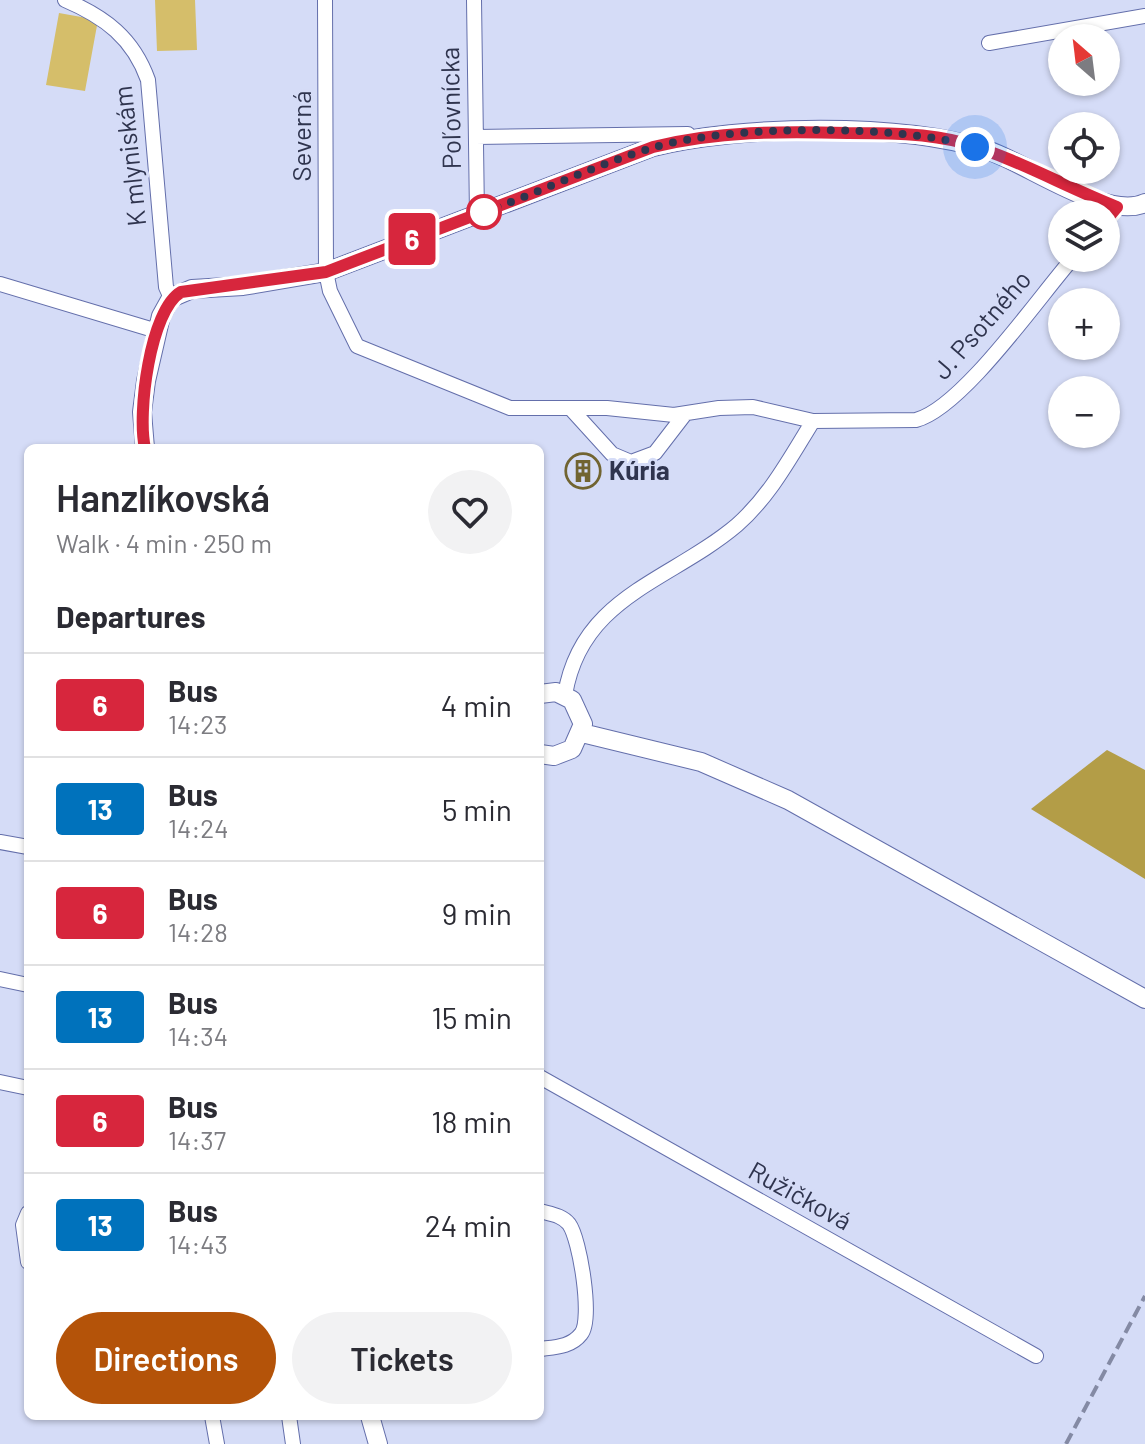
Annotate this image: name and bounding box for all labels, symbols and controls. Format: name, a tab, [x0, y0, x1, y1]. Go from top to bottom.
north arrow	[1048, 24, 1120, 96]
map controls	[1048, 24, 1120, 448]
street label: Poľovnícka	[433, 47, 466, 169]
street label: K mlyniskám	[106, 84, 151, 228]
street label: Severná	[285, 90, 316, 182]
button: locate	[1048, 112, 1120, 184]
your location	[955, 127, 995, 167]
unlabelled marker	[467, 195, 501, 229]
button: layers	[1048, 200, 1120, 272]
line badge: 6	[386, 213, 438, 265]
text: 6	[404, 222, 420, 256]
street label: J. Psotného	[925, 263, 1037, 385]
button: +	[1048, 288, 1120, 360]
button: −	[1048, 376, 1120, 448]
building icon: Kúria	[564, 452, 602, 490]
place label: Kúria	[609, 454, 670, 485]
button: heart	[428, 470, 512, 554]
text: Hanzlíkovská	[56, 474, 270, 520]
text: Walk · 4 min · 250 m	[56, 527, 272, 558]
text: Departures	[56, 598, 206, 634]
text: Bus	[168, 672, 218, 708]
text: 4 min	[441, 687, 512, 723]
text: 6	[92, 688, 108, 722]
text: 14:23	[168, 708, 227, 739]
text: Bus	[168, 776, 218, 812]
text: 5 min	[442, 791, 512, 827]
text: 13	[87, 792, 113, 826]
text: 14:24	[168, 812, 229, 843]
text: Bus	[168, 880, 218, 916]
text: 9 min	[442, 895, 512, 931]
text: 6	[92, 896, 108, 930]
text: 14:28	[168, 916, 228, 947]
text: Bus	[168, 984, 218, 1020]
text: 15 min	[431, 999, 512, 1035]
text: 13	[87, 1000, 113, 1034]
text: 14:34	[168, 1020, 228, 1051]
text: Bus	[168, 1088, 218, 1124]
text: 18 min	[431, 1103, 512, 1139]
text: 6	[92, 1104, 108, 1138]
text: 14:37	[168, 1124, 226, 1155]
street label: Ružičková	[744, 1154, 858, 1236]
text: Bus	[168, 1192, 218, 1228]
text: 24 min	[425, 1207, 512, 1243]
text: 13	[87, 1208, 113, 1242]
text: 14:43	[168, 1228, 228, 1259]
button: Directions	[56, 1312, 276, 1404]
button: Tickets	[292, 1312, 512, 1404]

